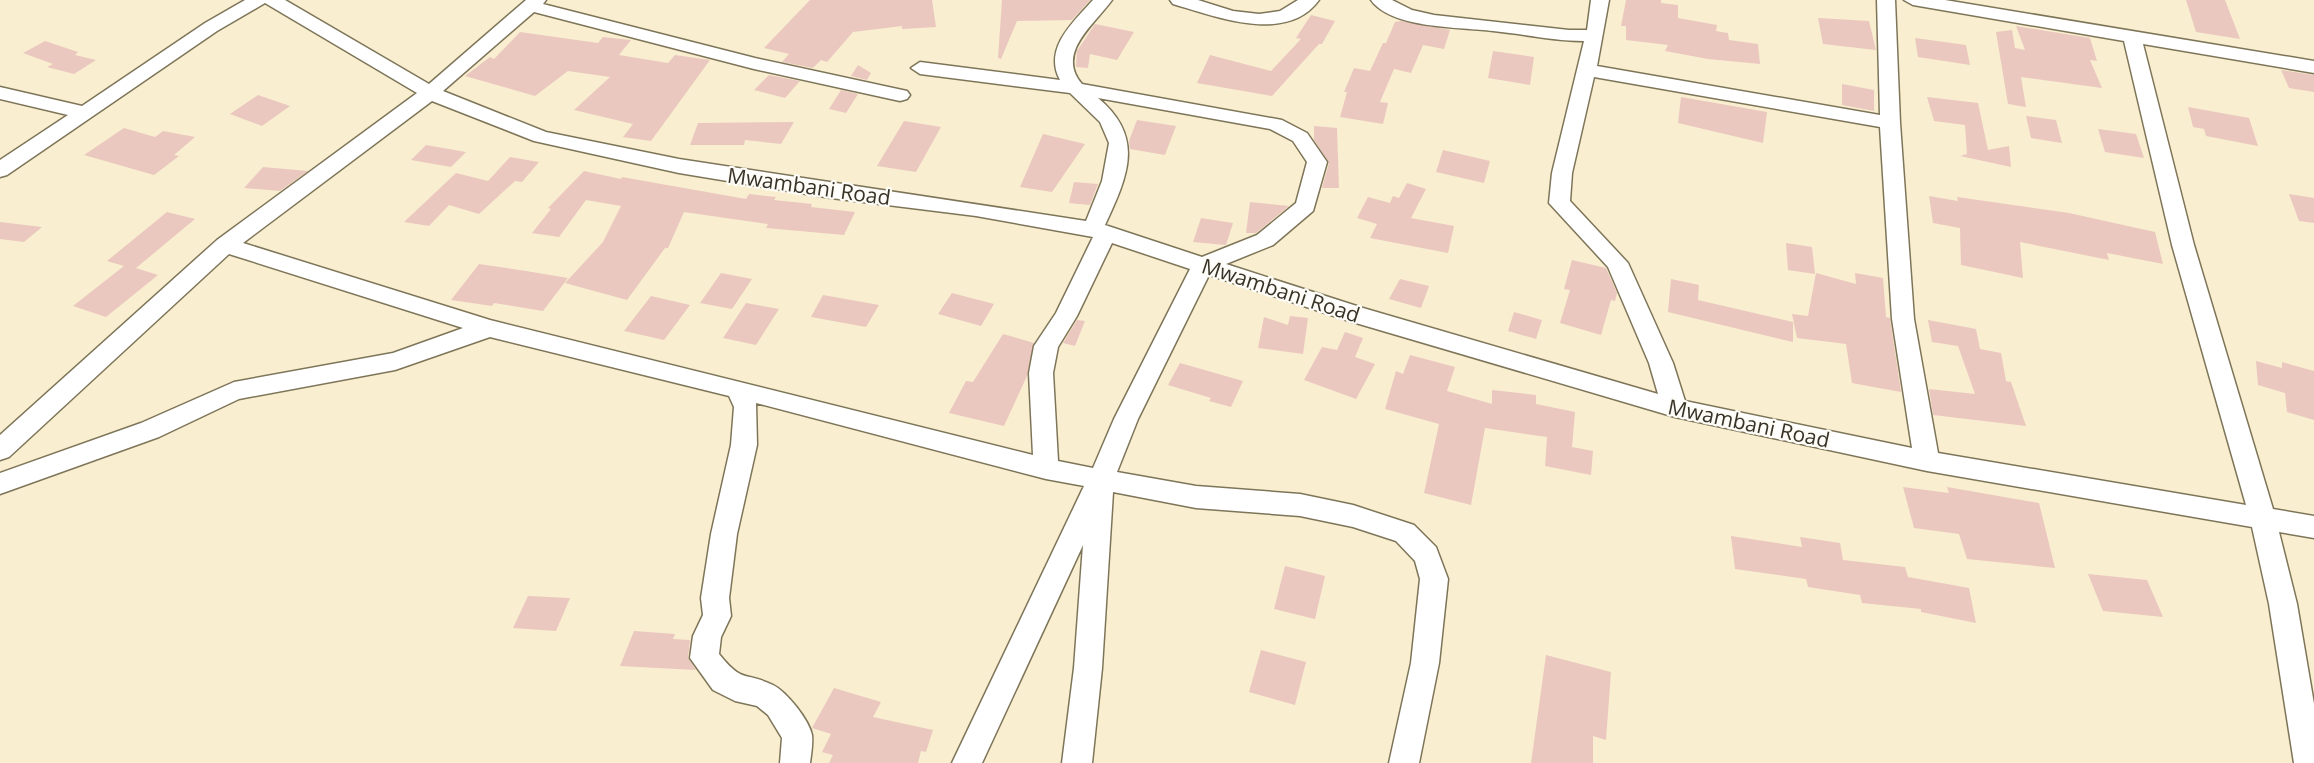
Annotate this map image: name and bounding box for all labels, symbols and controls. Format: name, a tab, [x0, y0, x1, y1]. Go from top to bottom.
street label: Mwambani Road	[726, 161, 892, 211]
street label: Mwambani Road	[1198, 251, 1364, 329]
street label: Mwambani Road	[1666, 392, 1832, 454]

